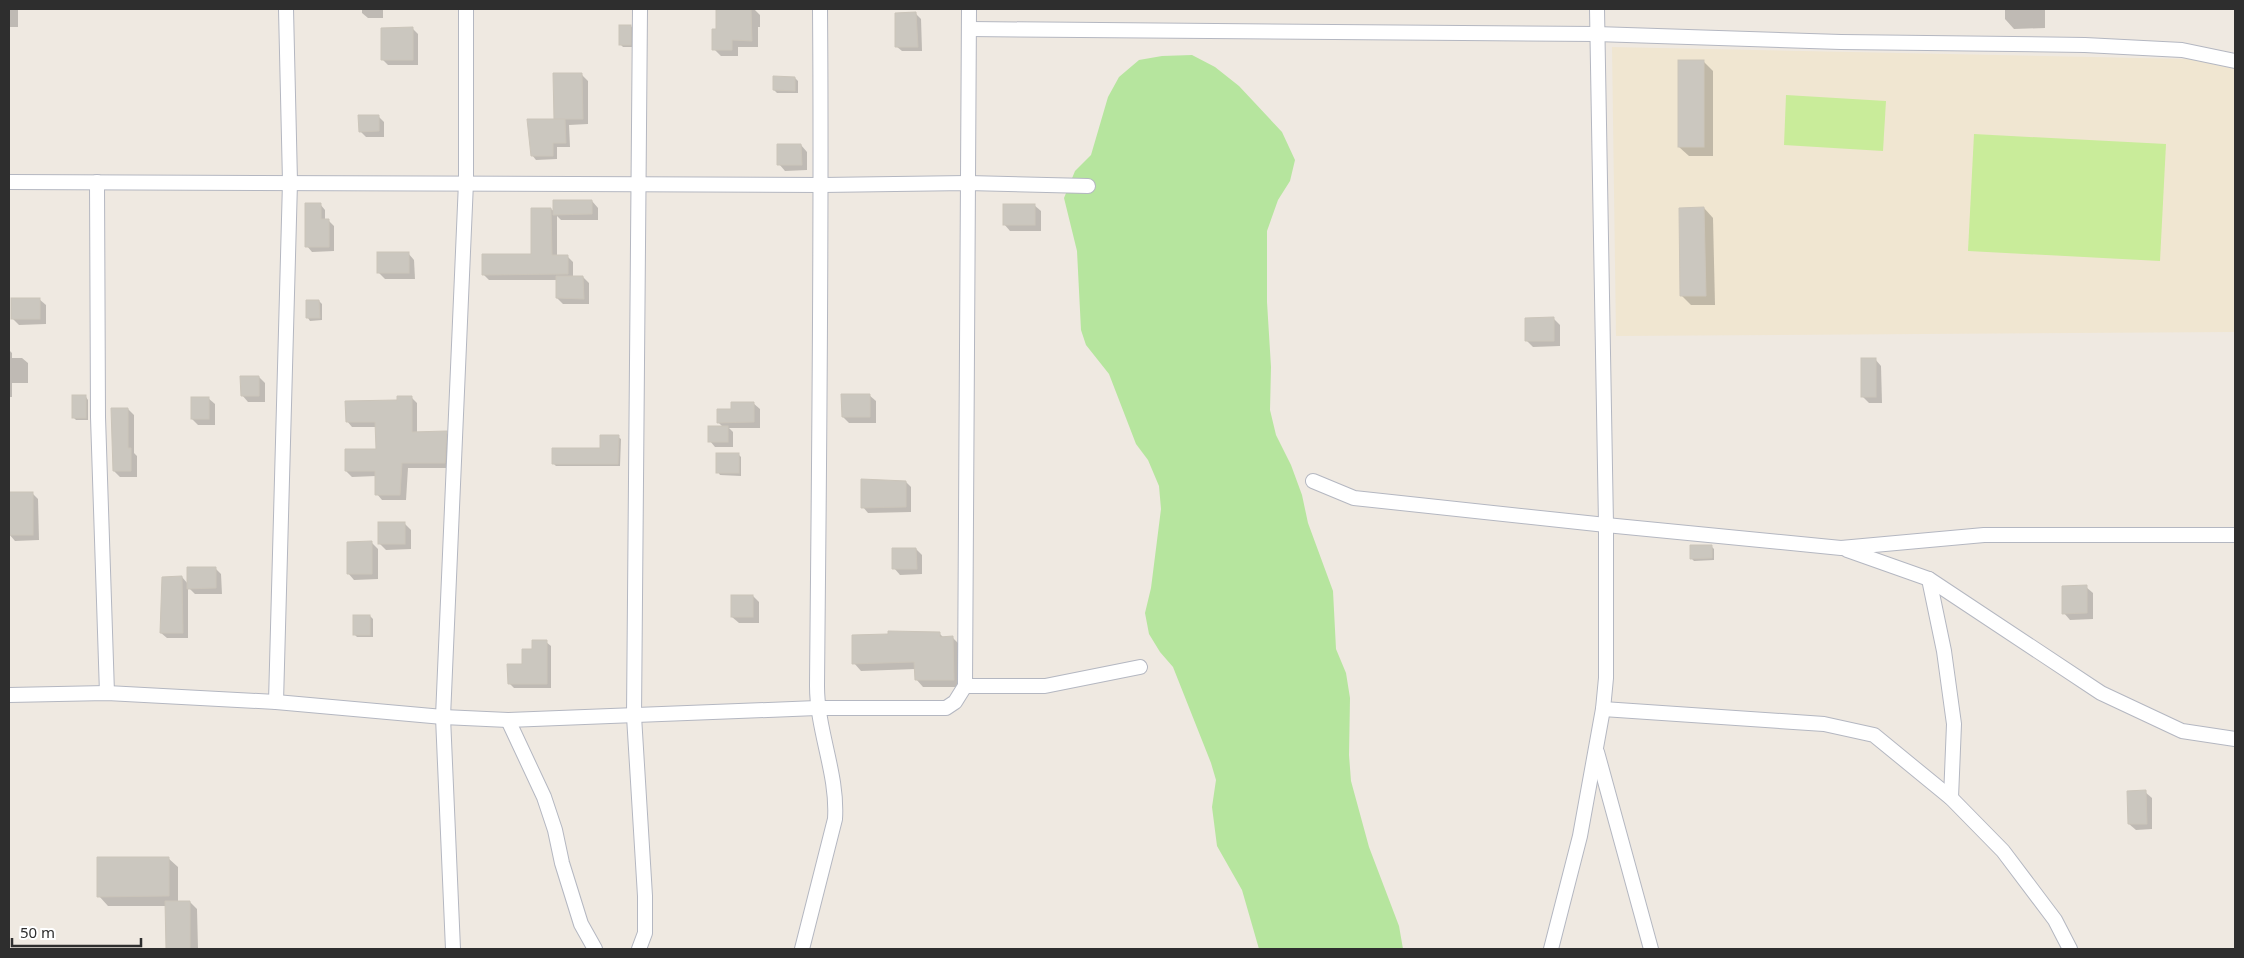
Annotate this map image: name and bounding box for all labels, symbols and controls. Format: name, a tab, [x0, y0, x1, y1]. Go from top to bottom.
scale bar	[12, 916, 141, 948]
text: 50 m	[20, 922, 55, 942]

